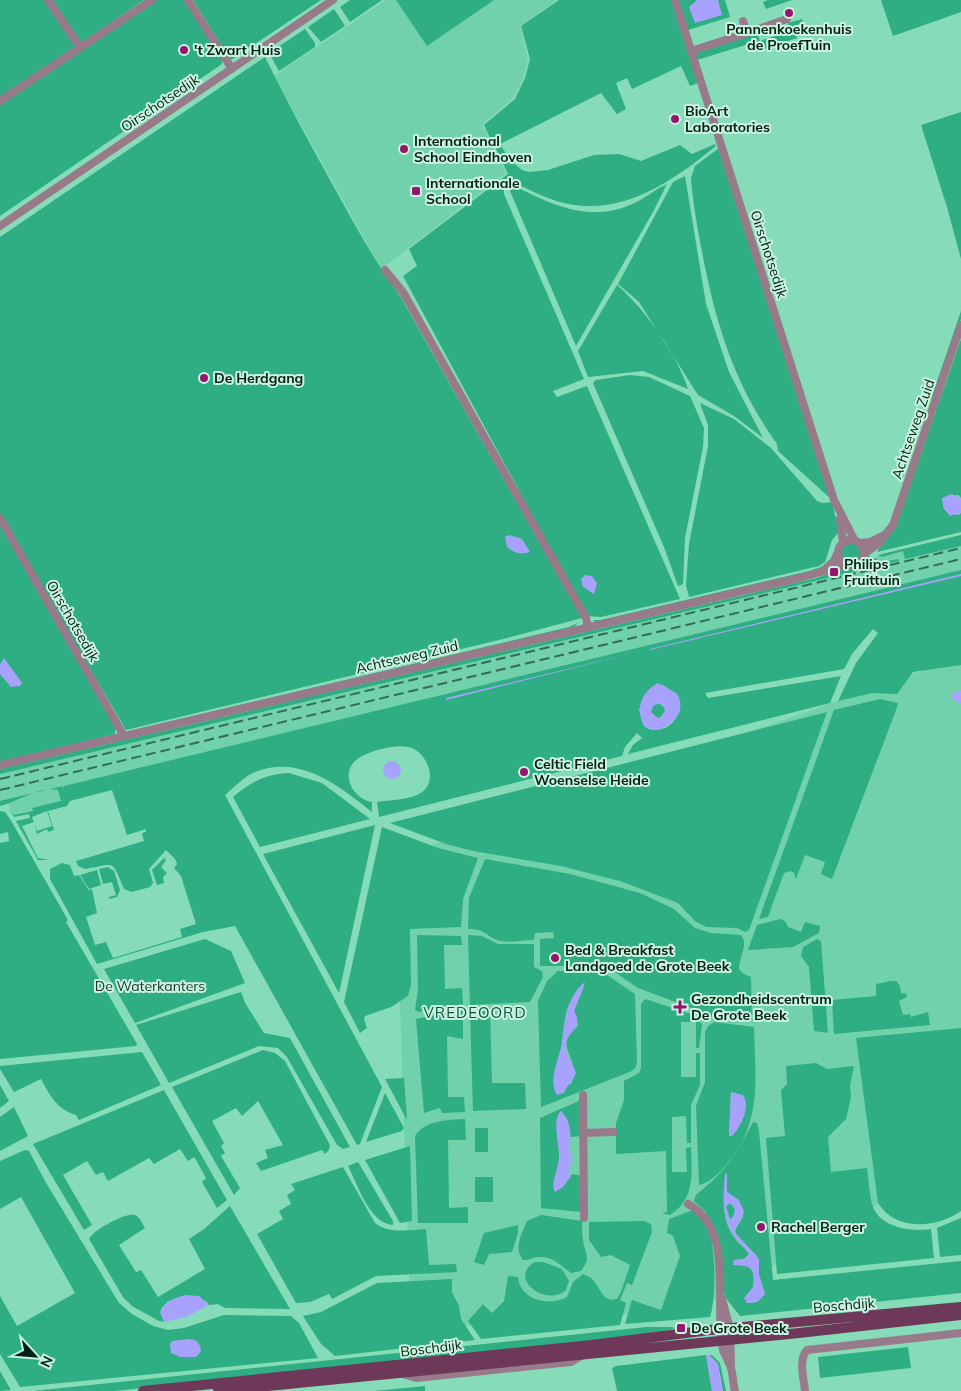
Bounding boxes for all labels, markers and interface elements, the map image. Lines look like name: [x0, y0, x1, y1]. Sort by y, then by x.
marker: Pannenkoekenhuis de ProefTuin: [783, 7, 795, 19]
place label: Pannenkoekenhuis de ProefTuin: [726, 20, 852, 54]
place label: 't Zwart Huis: [194, 41, 280, 59]
marker: 't Zwart Huis: [178, 44, 190, 56]
street label: Oirschotsedijk: [117, 70, 203, 136]
place label: BioArt Laboratories: [685, 102, 770, 136]
marker: BioArt Laboratories: [669, 113, 681, 125]
place label: International School Eindhoven: [414, 132, 532, 166]
marker: International School Eindhoven: [398, 143, 410, 155]
place label: Internationale School: [426, 174, 520, 208]
marker: Internationale School: [410, 185, 422, 197]
street label: Oirschotsedijk: [746, 208, 792, 301]
place label: De Herdgang: [214, 369, 303, 387]
marker: De Herdgang: [198, 372, 210, 384]
street label: Achtseweg Zuid: [887, 377, 939, 481]
place label: Philips Fruittuin: [844, 555, 900, 589]
marker: Philips Fruittuin: [828, 566, 840, 578]
street label: Oirschotsedijk: [42, 577, 104, 666]
street label: Achtseweg Zuid: [354, 636, 460, 678]
place label: Celtic Field Woenselse Heide: [534, 755, 649, 789]
marker: Celtic Field Woenselse Heide: [518, 766, 530, 778]
place label: Bed & Breakfast Landgoed de Grote Beek: [565, 941, 730, 975]
marker: Bed & Breakfast Landgoed de Grote Beek: [549, 952, 561, 964]
park label: De Waterkanters: [95, 977, 205, 995]
place label: Gezondheidscentrum De Grote Beek: [691, 990, 832, 1024]
marker: Gezondheidscentrum De Grote Beek: [673, 1000, 687, 1014]
district label: VREDEOORD: [423, 1003, 527, 1022]
place label: Rachel Berger: [771, 1218, 865, 1236]
marker: Rachel Berger: [755, 1221, 767, 1233]
street label: Boschdijk: [812, 1293, 876, 1317]
place label: De Grote Beek: [691, 1319, 787, 1337]
marker: De Grote Beek: [675, 1322, 687, 1334]
north arrow: [10, 1331, 60, 1381]
street label: Boschdijk: [399, 1335, 464, 1361]
text: N: [36, 1353, 57, 1370]

